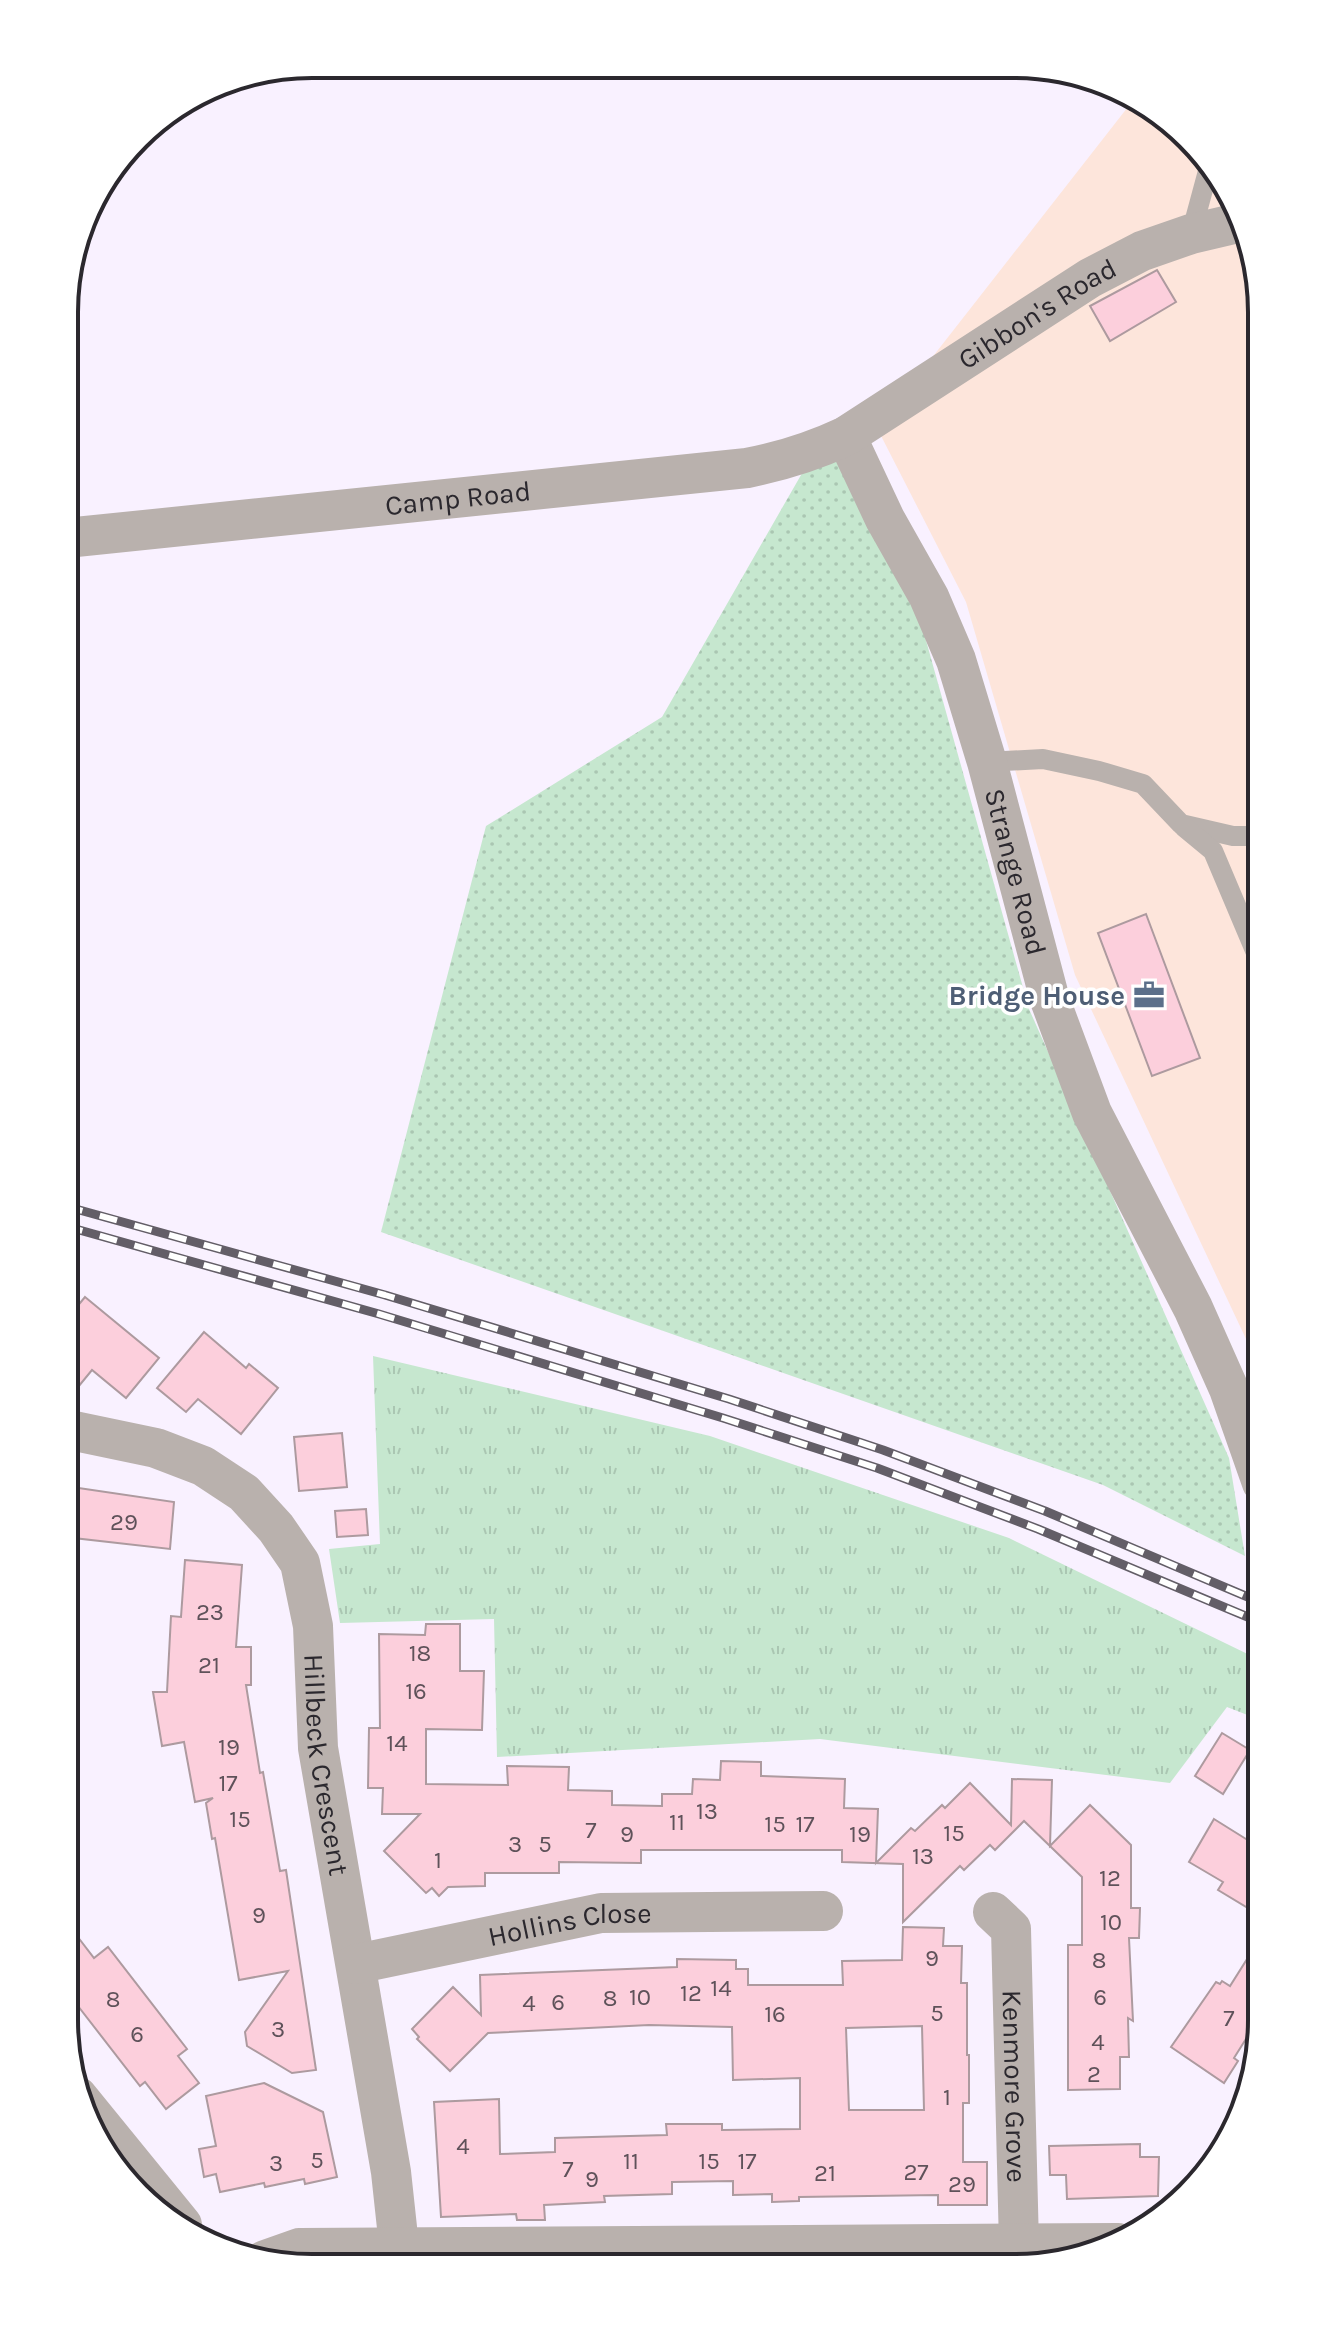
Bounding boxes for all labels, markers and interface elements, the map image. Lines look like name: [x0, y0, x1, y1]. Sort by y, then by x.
street label: Gibbon's Road: [952, 251, 1122, 376]
street label: Camp Road: [383, 474, 532, 522]
street label: Strange Road: [978, 785, 1054, 959]
office icon: Bridge House: [1132, 978, 1166, 1012]
place label: Bridge House: [949, 979, 1125, 1012]
house number: 29: [110, 1508, 138, 1536]
house number: 23: [196, 1598, 224, 1626]
house number: 18: [409, 1639, 431, 1667]
house number: 21: [198, 1651, 220, 1679]
street label: Hillbeck Crescent: [298, 1653, 356, 1878]
house number: 16: [405, 1677, 427, 1705]
house number: 14: [386, 1729, 408, 1757]
house number: 19: [218, 1733, 240, 1761]
house number: 17: [218, 1769, 238, 1797]
house number: 13: [696, 1797, 718, 1825]
house number: 15: [229, 1805, 251, 1833]
house number: 11: [669, 1808, 685, 1836]
house number: 15: [764, 1810, 786, 1838]
house number: 17: [795, 1810, 815, 1838]
house number: 7: [585, 1816, 597, 1844]
house number: 15: [943, 1819, 965, 1847]
house number: 9: [620, 1820, 634, 1848]
house number: 19: [849, 1820, 871, 1848]
house number: 3: [508, 1830, 522, 1858]
house number: 5: [538, 1830, 552, 1858]
house number: 13: [912, 1842, 934, 1870]
house number: 1: [434, 1846, 442, 1874]
house number: 12: [1099, 1864, 1121, 1892]
street label: Hollins Close: [485, 1896, 652, 1953]
house number: 9: [252, 1901, 266, 1929]
house number: 10: [1100, 1908, 1122, 1936]
house number: 9: [925, 1944, 939, 1972]
house number: 8: [1092, 1946, 1106, 1974]
house number: 14: [710, 1974, 732, 2002]
house number: 12: [680, 1979, 702, 2007]
house number: 10: [629, 1983, 651, 2011]
house number: 6: [1093, 1983, 1107, 2011]
house number: 8: [603, 1984, 617, 2012]
house number: 8: [106, 1985, 120, 2013]
house number: 6: [551, 1988, 565, 2016]
house number: 4: [522, 1989, 536, 2017]
street label: Kenmore Grove: [996, 1989, 1034, 2183]
house number: 5: [930, 1999, 944, 2027]
house number: 16: [764, 2000, 786, 2028]
house number: 7: [1223, 2004, 1235, 2032]
house number: 3: [271, 2015, 285, 2043]
house number: 6: [130, 2020, 144, 2048]
house number: 4: [1091, 2028, 1105, 2056]
house number: 2: [1087, 2060, 1101, 2088]
house number: 1: [943, 2083, 951, 2111]
house number: 4: [456, 2132, 470, 2160]
house number: 5: [310, 2146, 324, 2174]
house number: 11: [623, 2147, 639, 2175]
house number: 15: [698, 2147, 720, 2175]
house number: 17: [737, 2147, 757, 2175]
house number: 3: [269, 2149, 283, 2177]
house number: 7: [562, 2155, 574, 2183]
house number: 27: [903, 2158, 929, 2186]
house number: 21: [814, 2159, 836, 2187]
house number: 9: [585, 2165, 599, 2193]
house number: 29: [948, 2170, 976, 2198]

